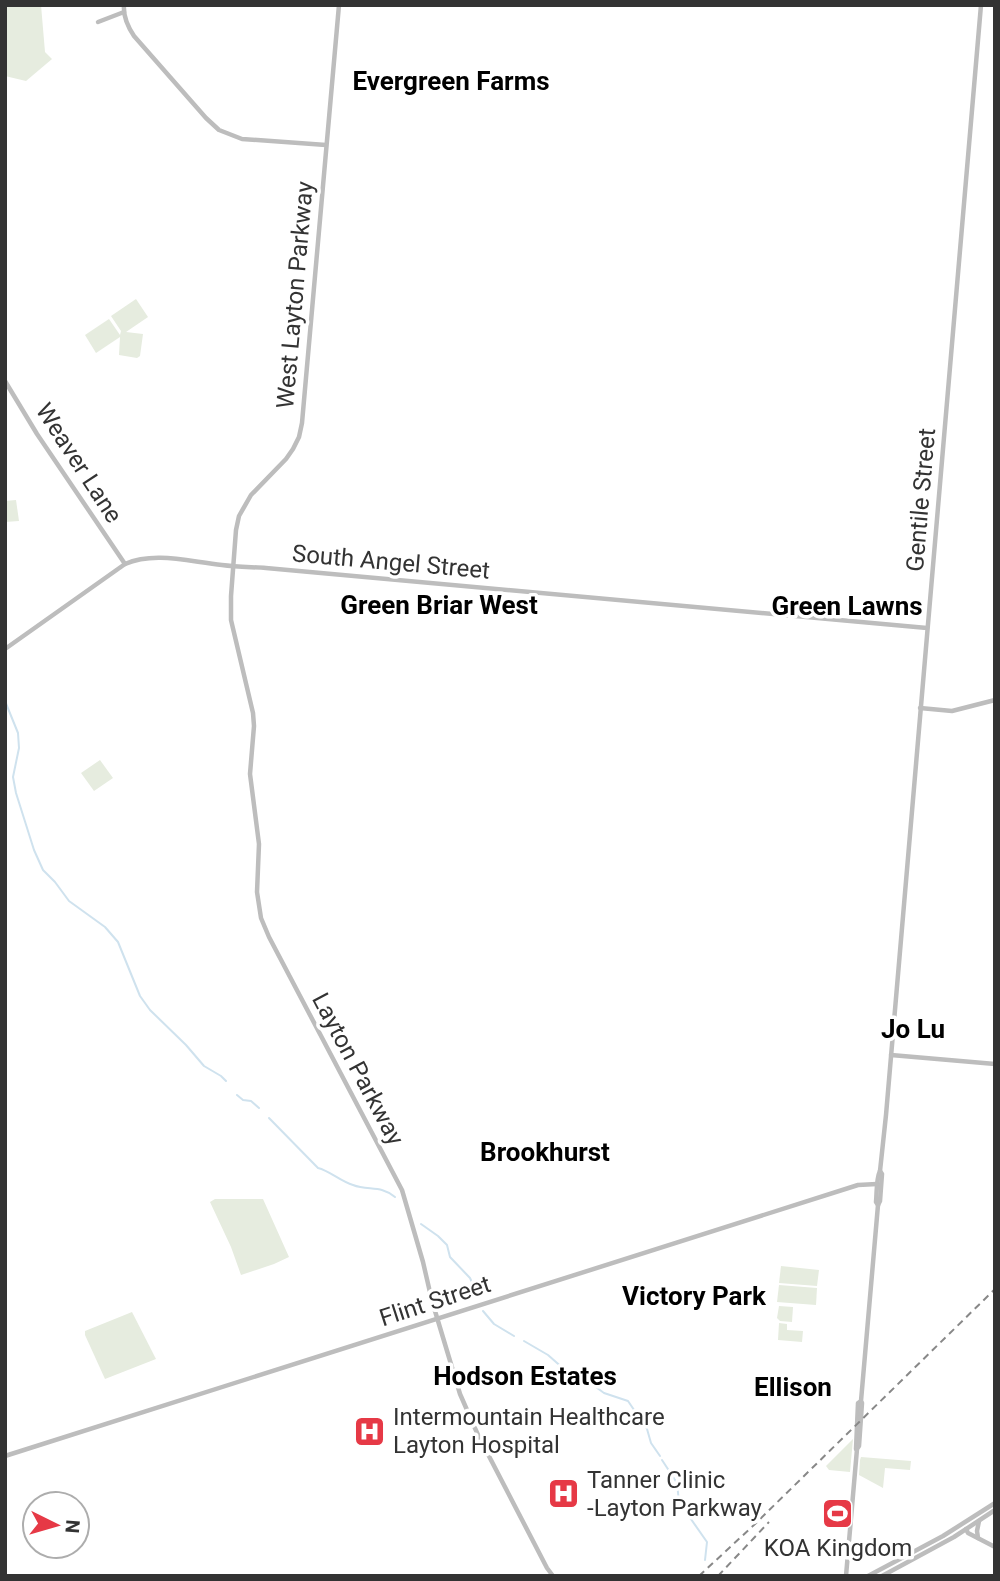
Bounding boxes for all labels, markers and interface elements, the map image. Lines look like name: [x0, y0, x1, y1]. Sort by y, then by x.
district label: Evergreen Farms: [352, 66, 550, 96]
street label: West Layton Parkway: [271, 179, 319, 410]
street label: Weaver Lane: [30, 398, 128, 528]
street label: Gentile Street: [901, 427, 941, 573]
street label: South Angel Street: [291, 539, 491, 585]
district label: Green Briar West: [340, 590, 538, 620]
district label: Green Lawns: [771, 591, 923, 621]
street label: Layton Parkway: [306, 988, 410, 1150]
district label: Jo Lu: [881, 1014, 945, 1044]
district label: Brookhurst: [480, 1137, 610, 1167]
street label: Flint Street: [376, 1270, 494, 1332]
district label: Victory Park: [622, 1281, 767, 1311]
district label: Hodson Estates: [433, 1361, 617, 1391]
district label: Ellison: [754, 1372, 832, 1402]
place label: Intermountain Healthcare Layton Hospital: [393, 1403, 665, 1459]
hospital icon: Intermountain Healthcare Layton Hospital: [353, 1414, 387, 1448]
place label: Tanner Clinic -Layton Parkway: [587, 1466, 763, 1522]
hospital icon: Tanner Clinic -Layton Parkway: [547, 1477, 581, 1511]
north arrow: [21, 1490, 91, 1560]
sports icon: KOA Kingdom: [821, 1497, 855, 1531]
text: N: [60, 1519, 84, 1534]
place label: KOA Kingdom: [764, 1534, 912, 1562]

